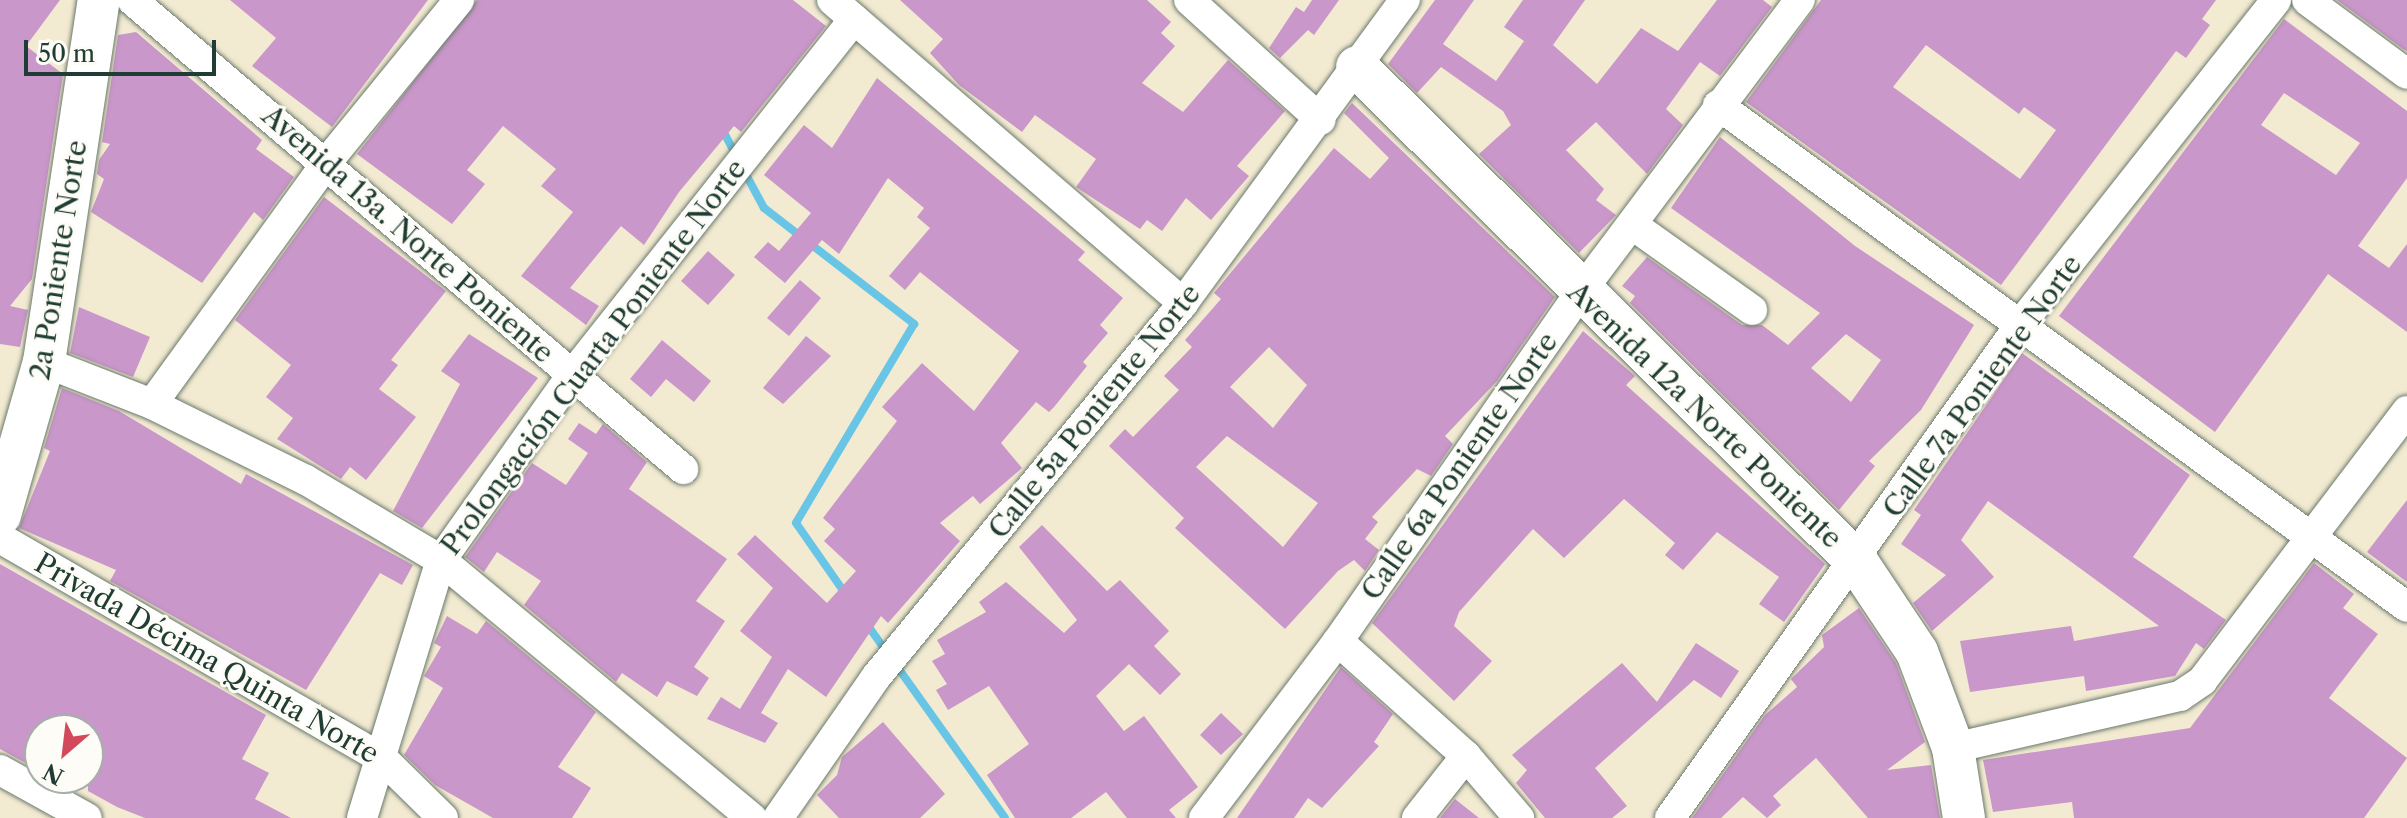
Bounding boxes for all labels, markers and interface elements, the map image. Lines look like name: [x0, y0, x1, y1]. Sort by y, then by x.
scale bar: [28, 24, 220, 74]
text: 50 m: [38, 39, 95, 68]
street label: Avenida 13a. Norte Poniente: [255, 98, 561, 370]
street label: 2a Poniente Norte: [22, 138, 94, 382]
street label: Prolongación Cuarta Poniente Norte: [433, 153, 753, 561]
street label: Calle 7a Poniente Norte: [1875, 248, 2089, 524]
street label: Avenida 12a Norte Poniente: [1561, 275, 1849, 555]
street label: Calle 5a Poniente Norte: [981, 277, 1207, 545]
street label: Calle 6a Poniente Norte: [1354, 326, 1564, 606]
street label: Privada Décima Quinta Norte: [29, 545, 385, 771]
north arrow: [24, 714, 104, 794]
text: N: [39, 757, 68, 790]

